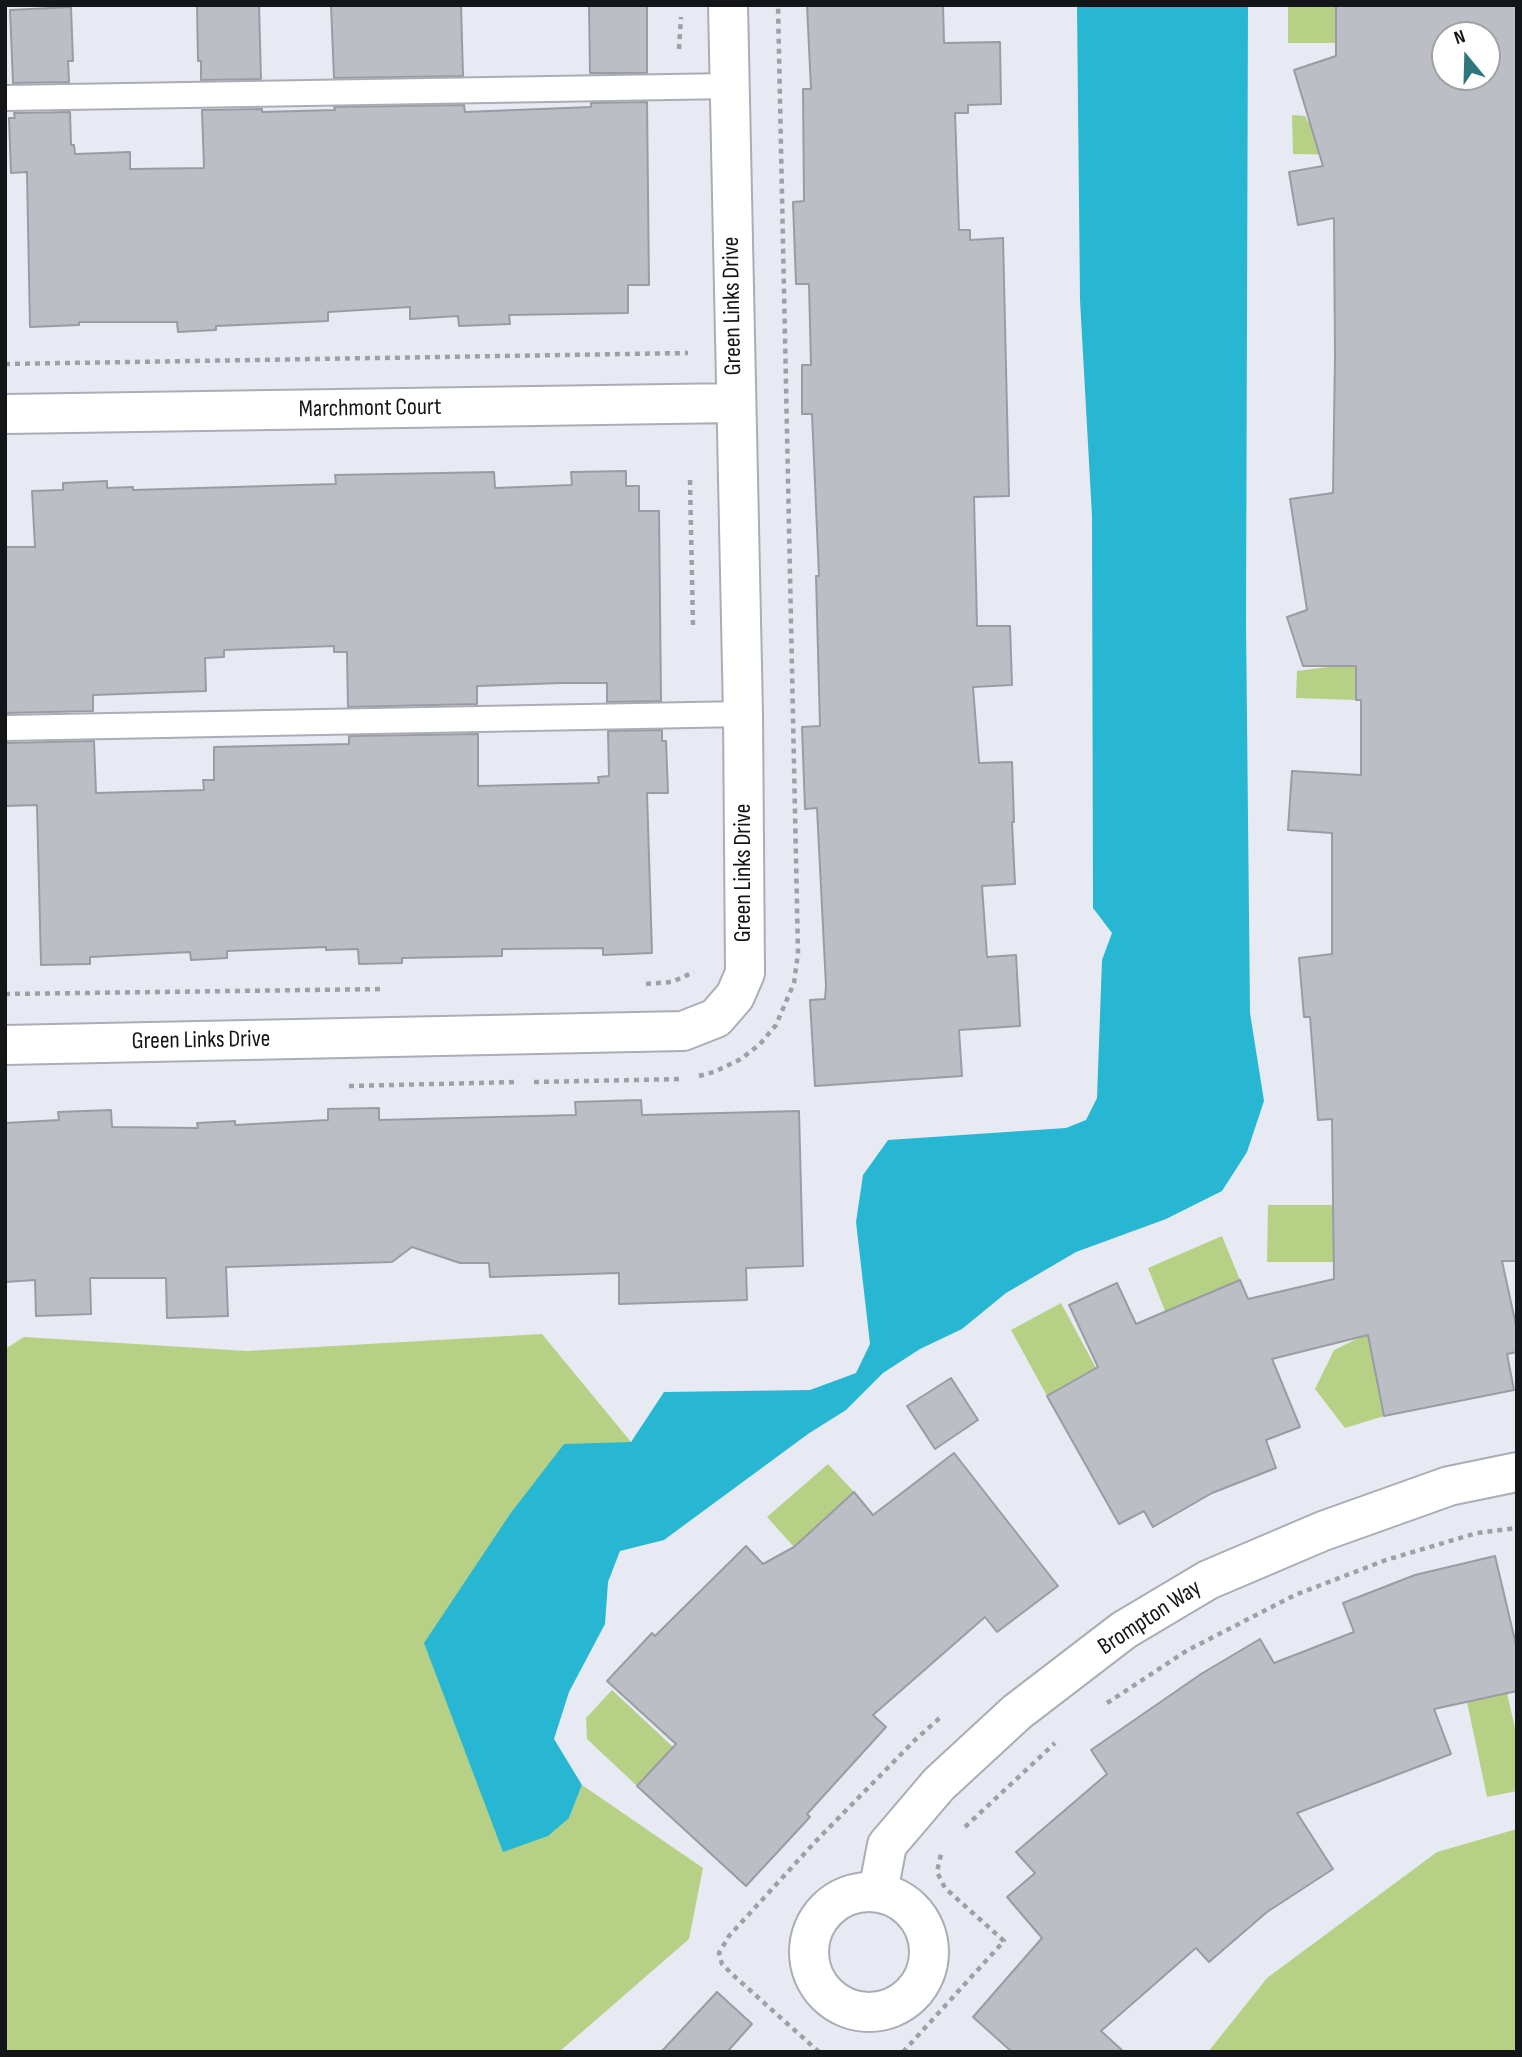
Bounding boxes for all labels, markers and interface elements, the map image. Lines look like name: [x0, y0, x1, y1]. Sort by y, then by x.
north arrow: [1431, 21, 1501, 91]
text: N: [1451, 25, 1468, 50]
street label: Green Links Drive: [717, 236, 749, 376]
street label: Marchmont Court: [298, 393, 442, 425]
street label: Green Links Drive: [730, 804, 758, 942]
street label: Green Links Drive: [131, 1025, 271, 1057]
street label: Brompton Way: [1093, 1574, 1207, 1662]

